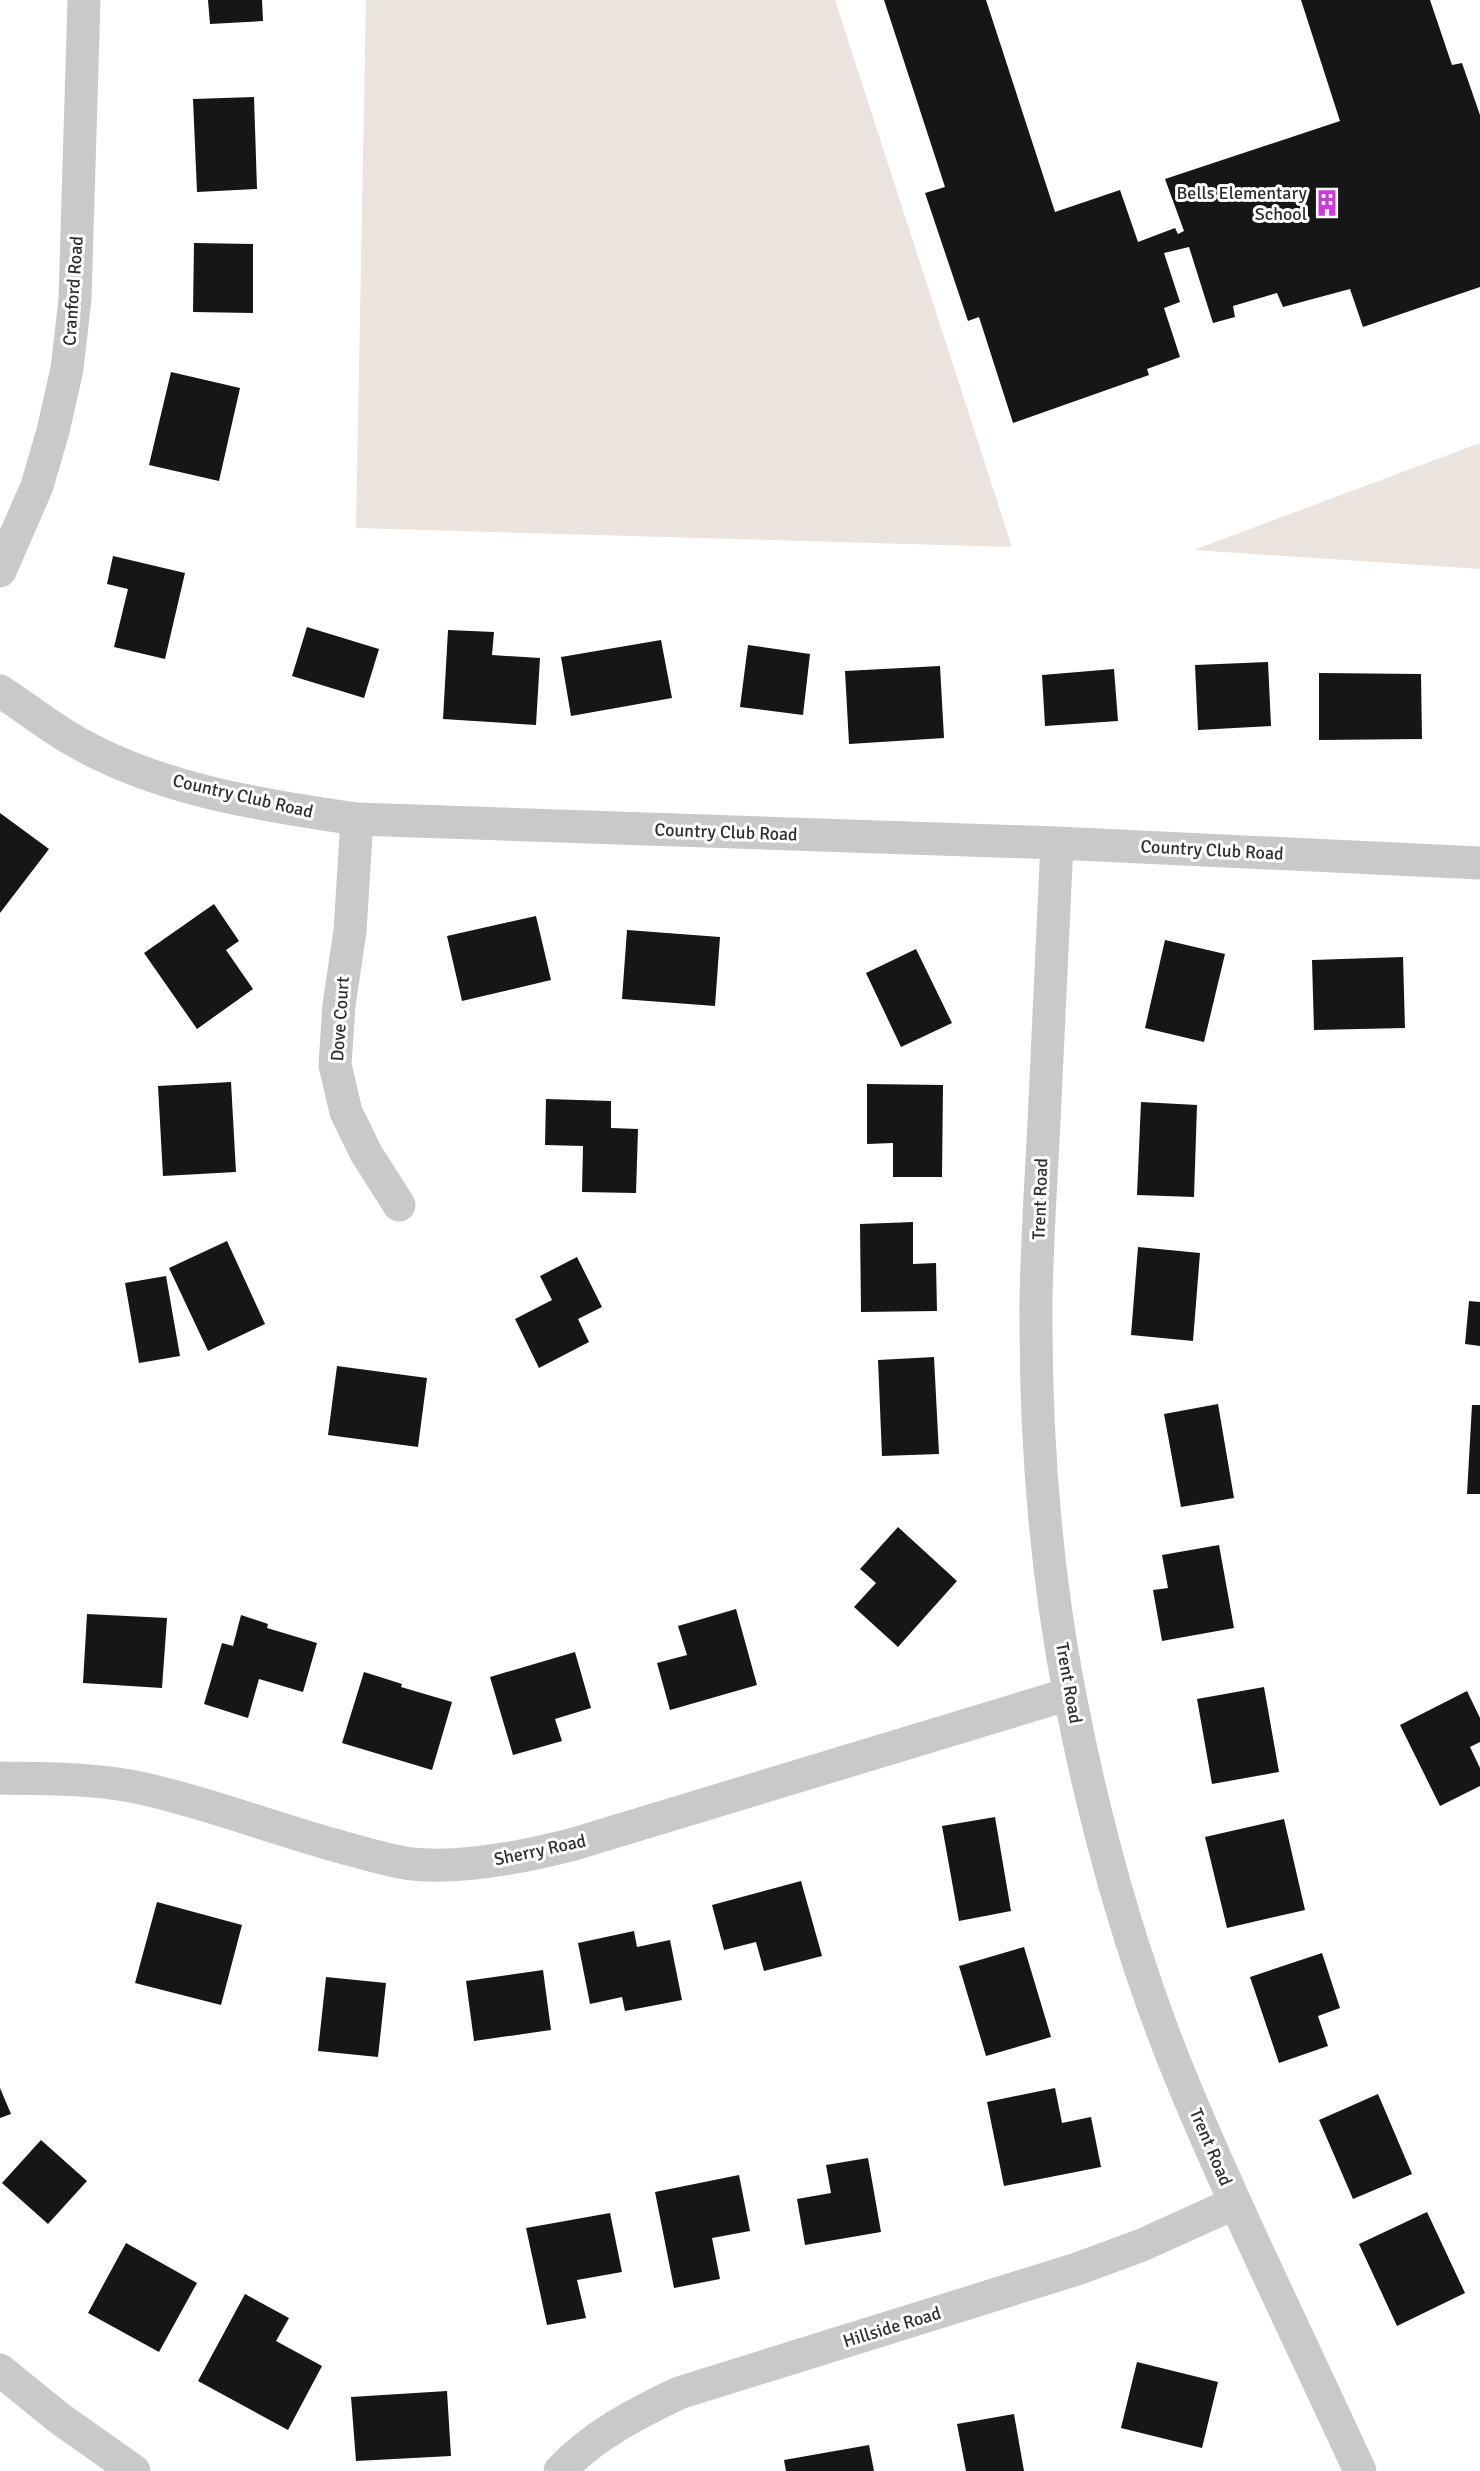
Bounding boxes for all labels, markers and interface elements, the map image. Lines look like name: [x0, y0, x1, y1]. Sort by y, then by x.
place label: Bells Elementary School: [1176, 182, 1308, 225]
building icon: Bells Elementary School: [1312, 188, 1342, 218]
street label: Cranford Road: [58, 235, 88, 347]
street label: Country Club Road: [171, 769, 315, 823]
street label: Country Club Road: [654, 819, 798, 845]
street label: Country Club Road: [1140, 835, 1284, 865]
street label: Dove Court: [326, 976, 354, 1062]
street label: Trent Road: [1028, 1158, 1052, 1240]
street label: Trent Road: [1051, 1641, 1087, 1725]
street label: Sherry Road: [492, 1830, 588, 1870]
street label: Trent Road: [1185, 2105, 1237, 2189]
street label: Hillside Road: [840, 2302, 944, 2352]

